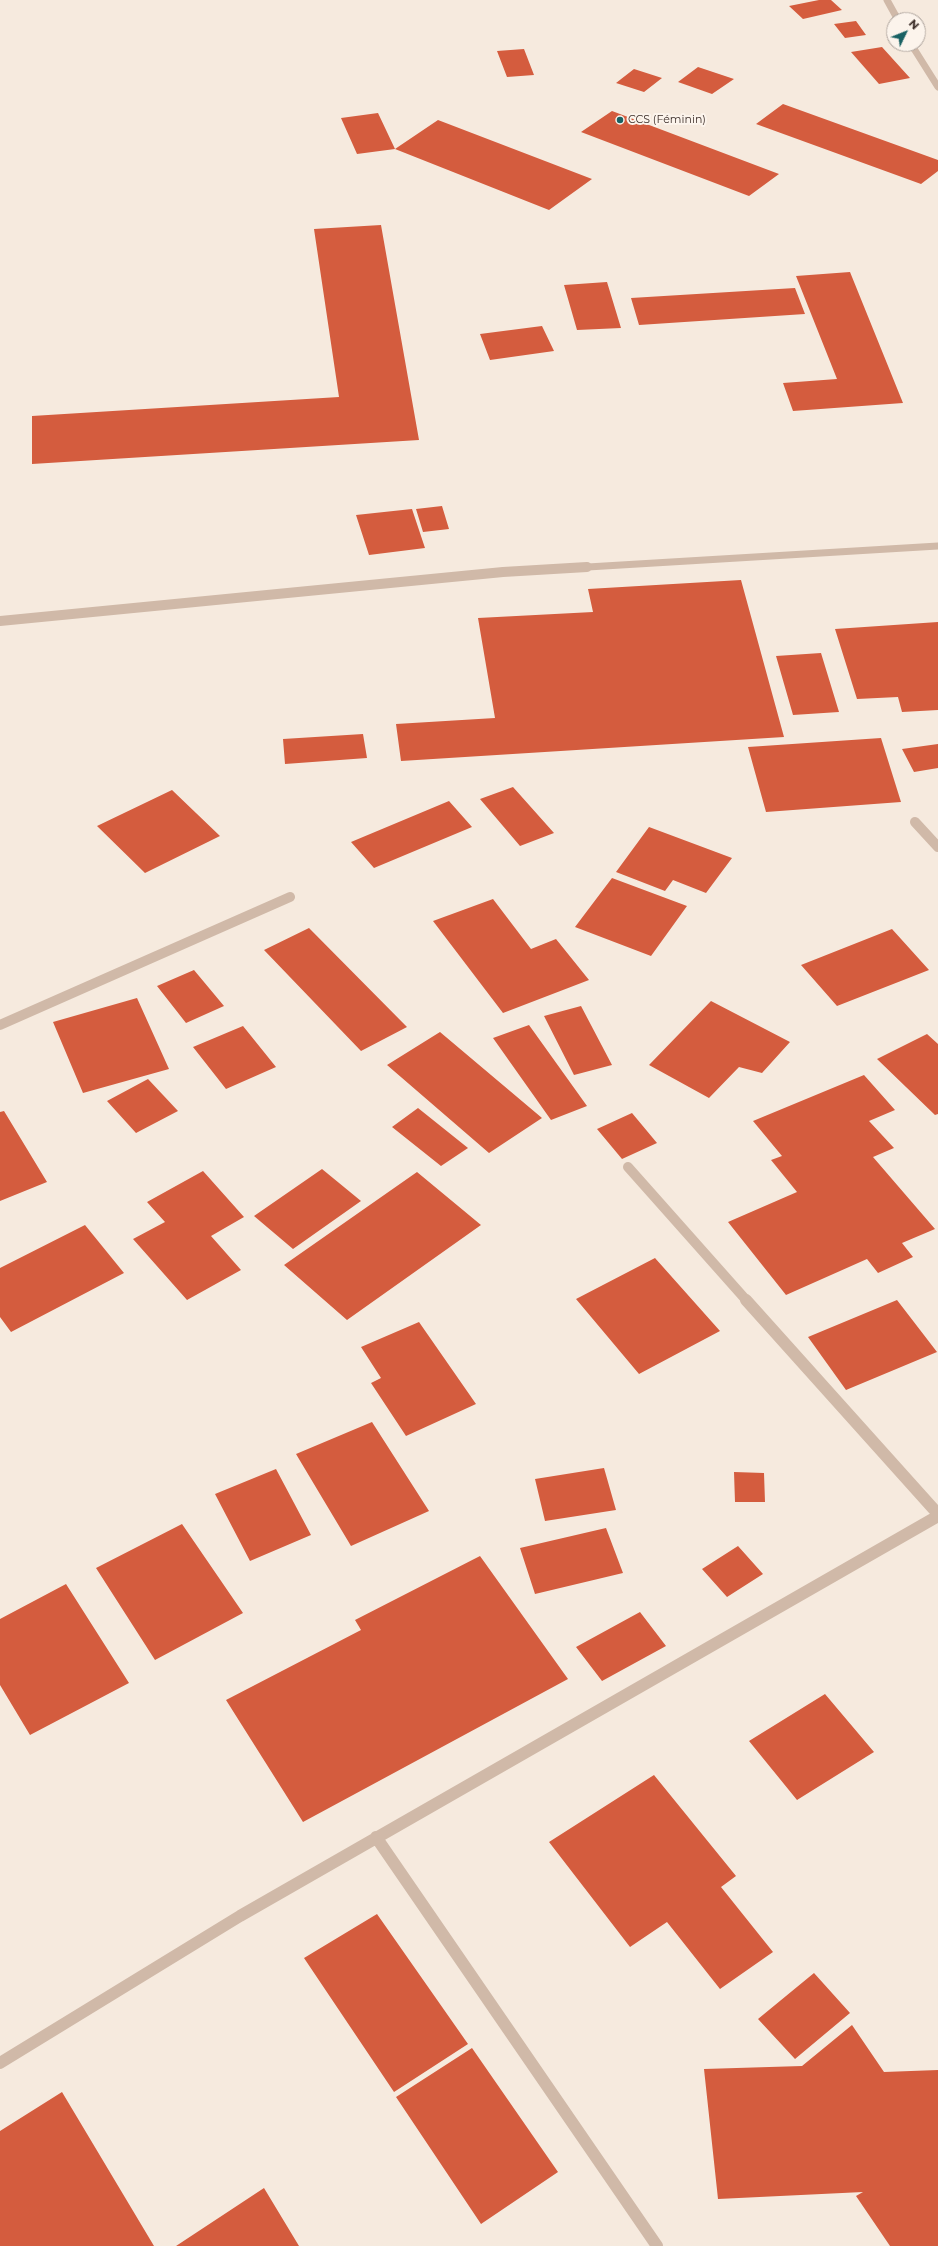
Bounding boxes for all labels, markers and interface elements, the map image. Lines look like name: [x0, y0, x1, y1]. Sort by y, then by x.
north arrow: [886, 12, 926, 52]
text: N: [906, 16, 922, 33]
place label: CCS (Féminin): [628, 113, 706, 127]
marker: CCS (Féminin): [615, 115, 625, 125]

